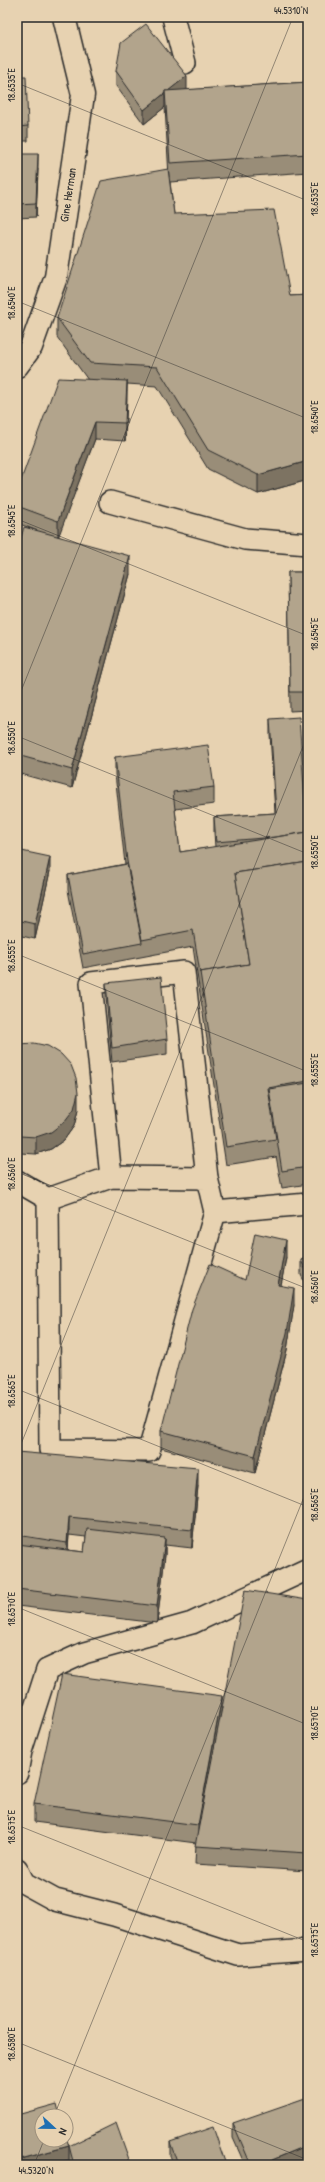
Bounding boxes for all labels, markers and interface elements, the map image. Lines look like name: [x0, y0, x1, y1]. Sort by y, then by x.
text: 44.5310°N: [274, 4, 308, 17]
text: 18.6535°E: [5, 68, 18, 102]
street label: Gine Herman: [55, 166, 80, 223]
text: 18.6535°E: [308, 182, 321, 216]
text: 18.6540°E: [5, 286, 18, 320]
text: 18.6540°E: [308, 400, 321, 434]
text: 18.6545°E: [5, 504, 18, 538]
text: 18.6545°E: [308, 617, 321, 651]
text: 18.6550°E: [5, 721, 18, 755]
text: 18.6550°E: [308, 835, 321, 869]
text: 18.6555°E: [5, 939, 18, 973]
text: 18.6555°E: [308, 1053, 321, 1087]
text: 18.6560°E: [5, 1157, 18, 1191]
text: 18.6560°E: [308, 1270, 321, 1304]
text: 18.6565°E: [5, 1374, 18, 1408]
text: 18.6565°E: [308, 1488, 321, 1522]
text: 18.6570°E: [5, 1591, 18, 1626]
text: 18.6570°E: [308, 1705, 321, 1740]
text: 18.6575°E: [5, 1809, 18, 1844]
text: 18.6575°E: [308, 1922, 321, 1957]
text: 18.6580°E: [5, 2026, 18, 2061]
north arrow: [34, 2108, 74, 2148]
text: N: [56, 2126, 71, 2137]
text: 44.5320°N: [18, 2164, 54, 2177]

